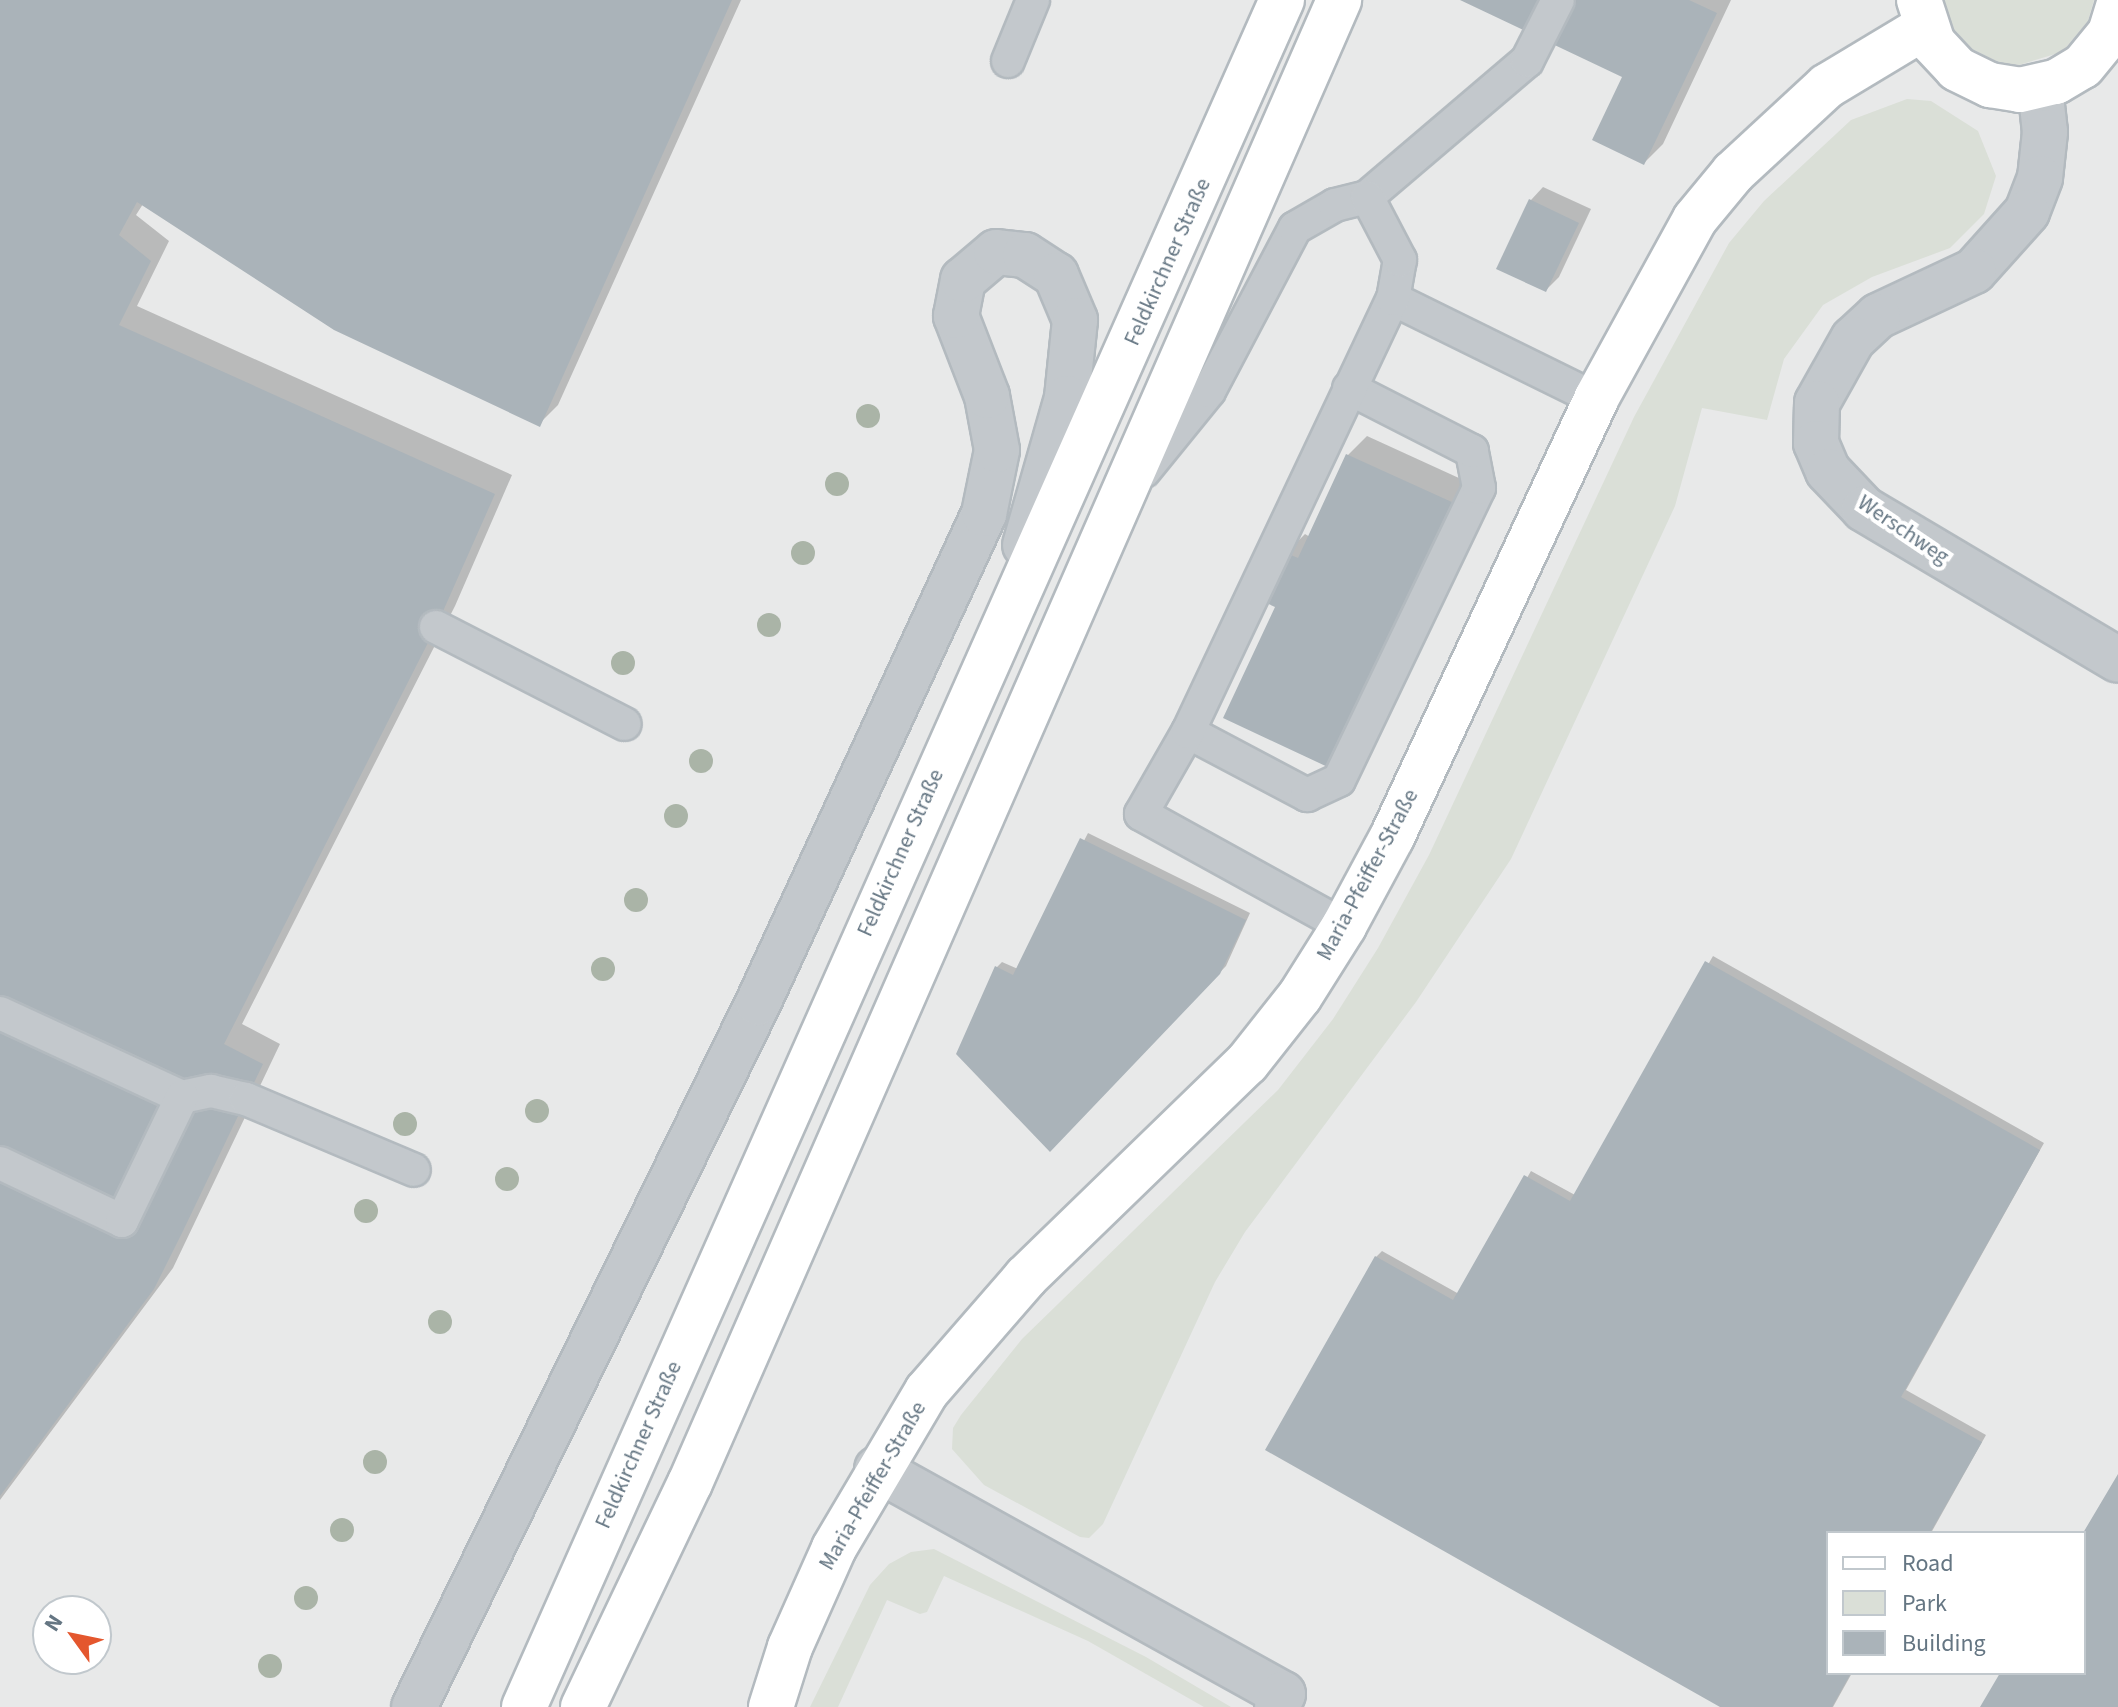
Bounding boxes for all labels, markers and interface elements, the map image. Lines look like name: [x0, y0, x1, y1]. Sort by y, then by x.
street label: Feldkirchner Straße: [1119, 174, 1217, 350]
street label: Werschweg: [1852, 490, 1954, 570]
street label: Feldkirchner Straße: [852, 765, 950, 941]
street label: Maria-Pfeiffer-Straße: [1312, 785, 1424, 965]
street label: Feldkirchner Straße: [590, 1357, 688, 1533]
street label: Maria-Pfeiffer-Straße: [814, 1397, 932, 1575]
legend: [1826, 1531, 2086, 1675]
text: Road: [1902, 1546, 1954, 1581]
text: Park: [1902, 1586, 1947, 1621]
north arrow: [32, 1595, 112, 1675]
text: N: [36, 1608, 71, 1638]
text: Building: [1902, 1626, 1986, 1661]

